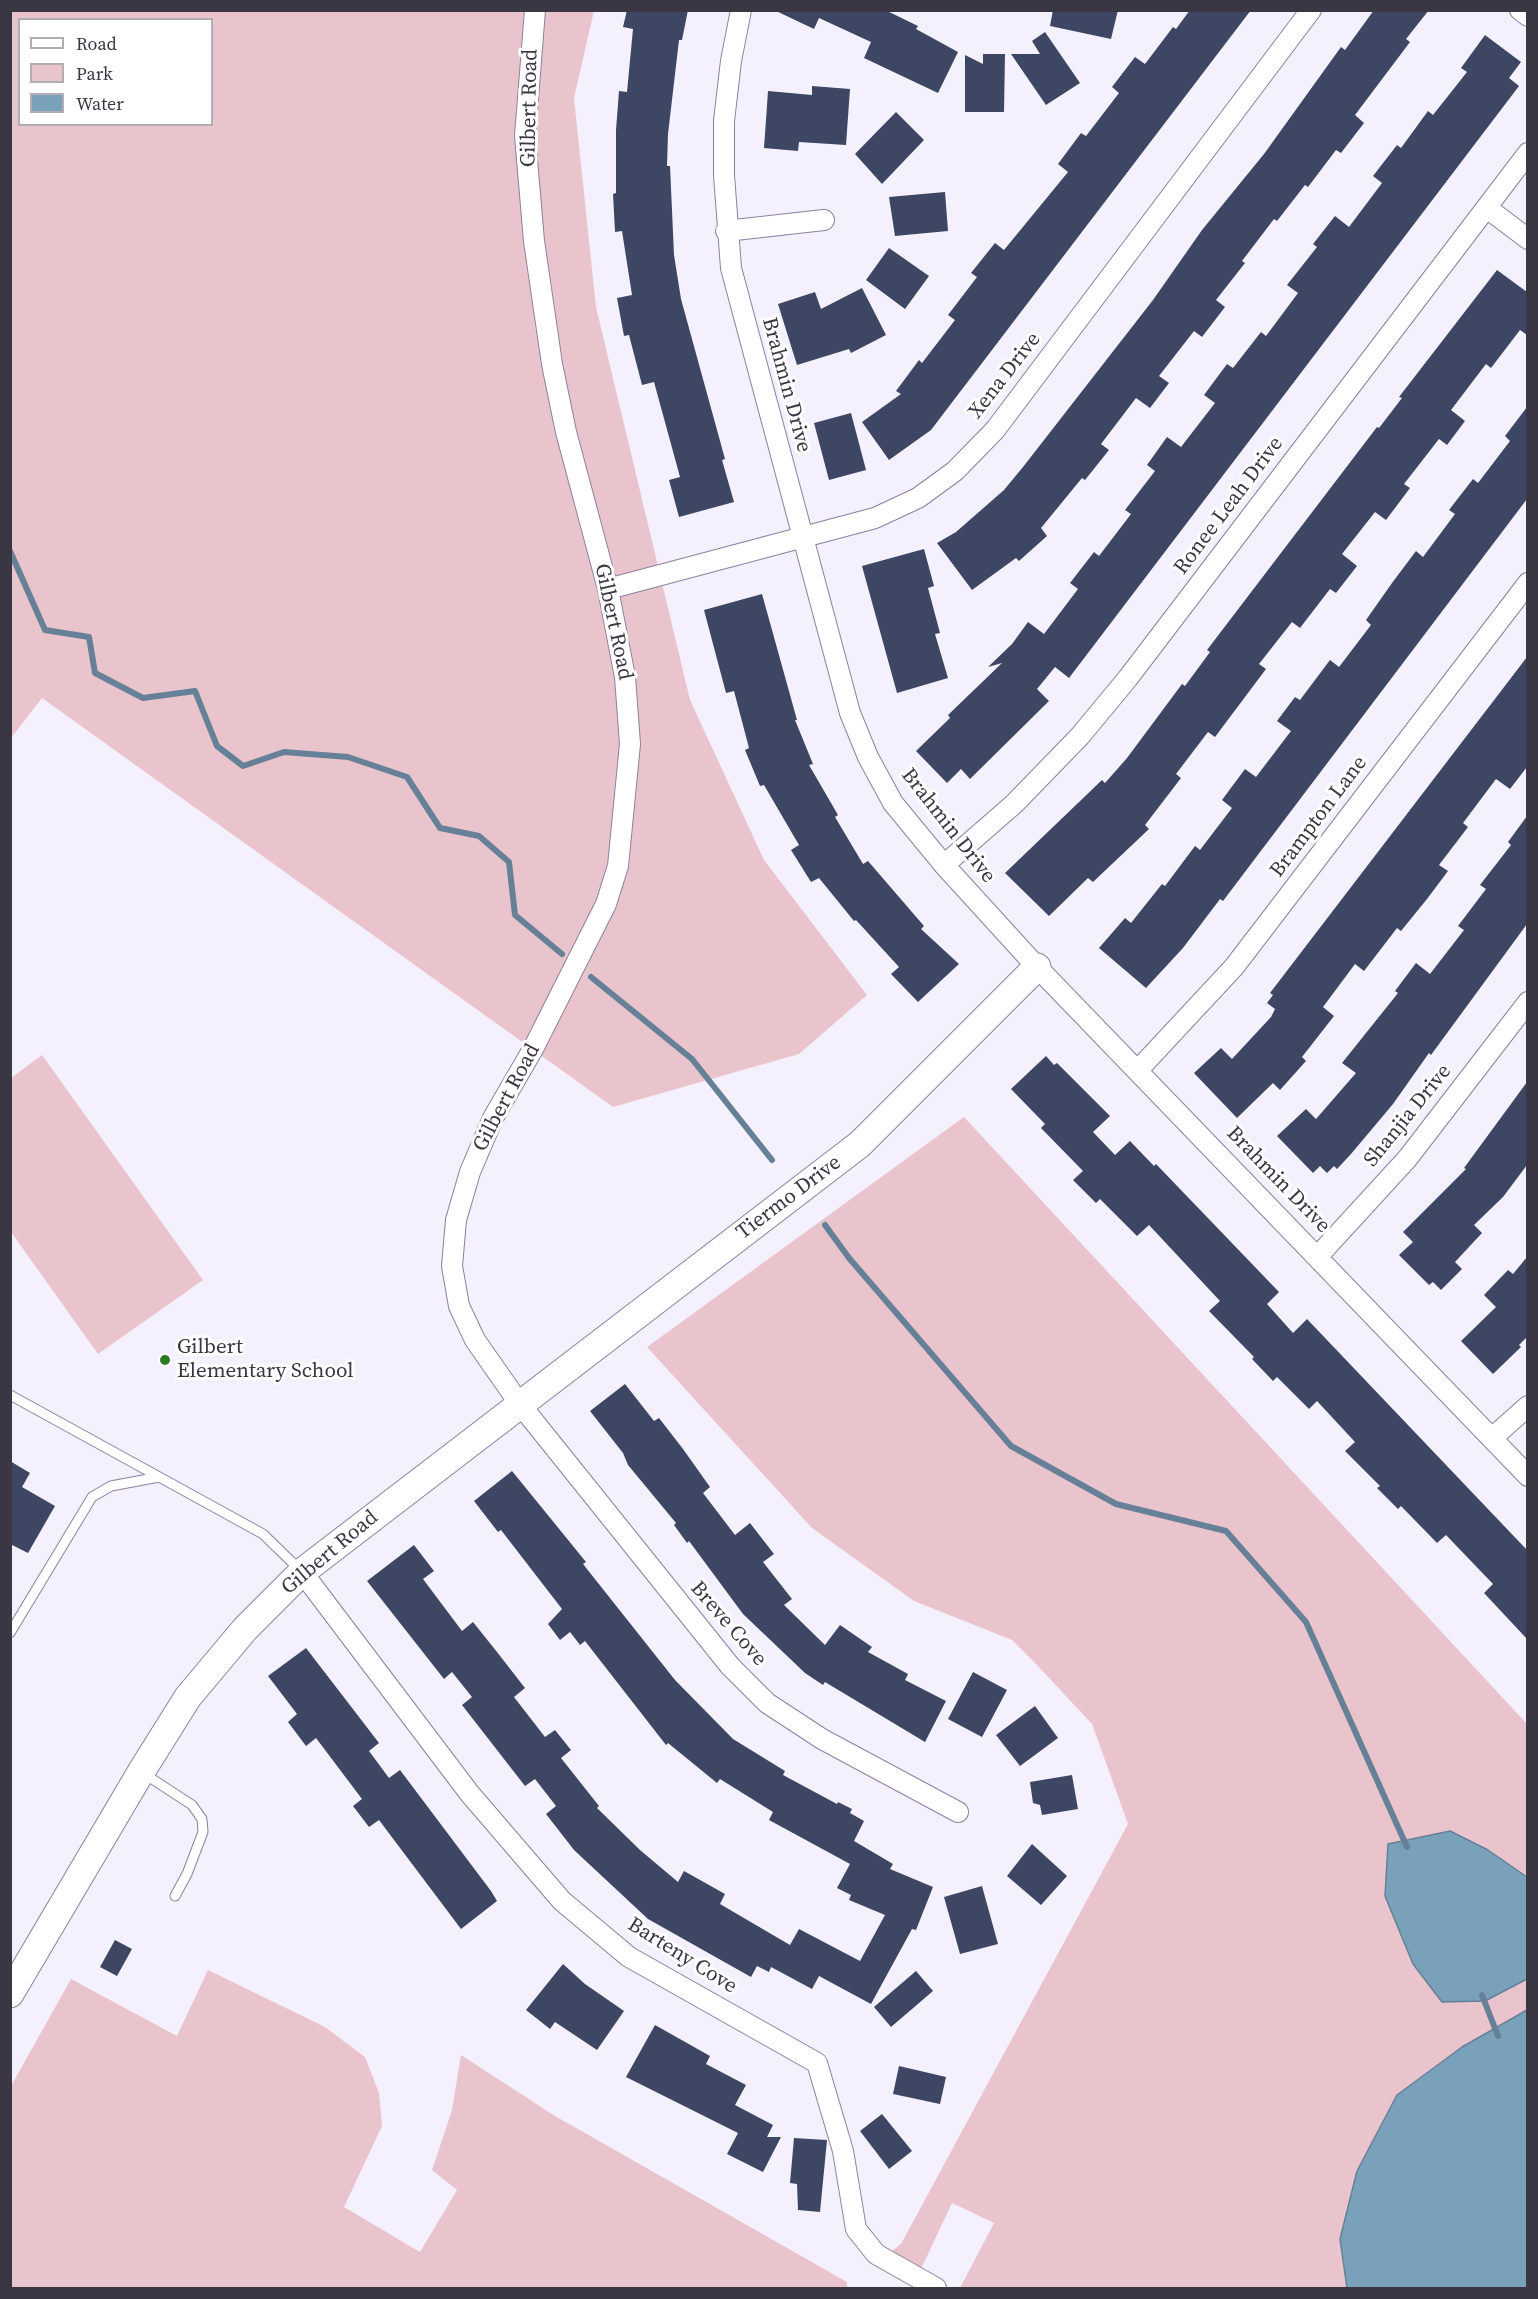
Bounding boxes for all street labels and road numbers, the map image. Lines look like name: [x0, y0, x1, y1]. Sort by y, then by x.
street label: Gilbert Road: [516, 49, 544, 167]
street label: Brahmin Drive: [756, 315, 816, 455]
street label: Xena Drive: [963, 328, 1047, 424]
street label: Ronee Leah Drive: [1169, 432, 1289, 580]
street label: Gilbert Road: [588, 562, 638, 682]
street label: Brampton Lane: [1265, 751, 1373, 883]
street label: Brahmin Drive: [895, 764, 1001, 888]
street label: Gilbert Road: [468, 1040, 546, 1156]
street label: Shanjia Drive: [1359, 1060, 1457, 1172]
street label: Brahmin Drive: [1221, 1121, 1335, 1239]
street label: Tiermo Drive: [732, 1150, 846, 1246]
street label: Gilbert Road: [277, 1505, 383, 1601]
street label: Breve Cove: [684, 1577, 772, 1671]
street label: Barteny Cove: [623, 1912, 741, 2000]

